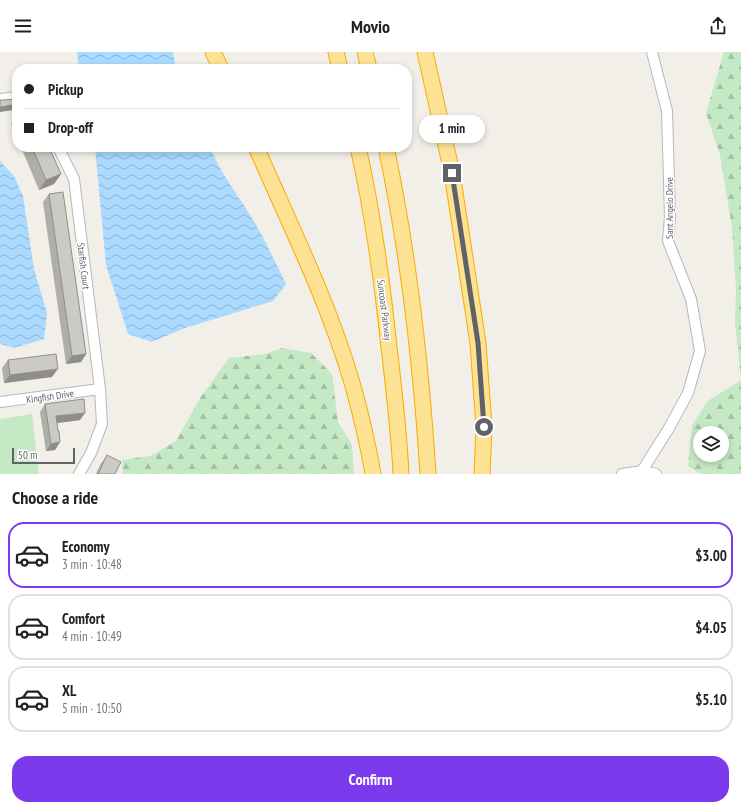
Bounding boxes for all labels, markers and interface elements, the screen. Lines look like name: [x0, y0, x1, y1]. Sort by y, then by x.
icon: menu: [12, 15, 34, 37]
text: Movio: [351, 15, 390, 38]
icon: share: [707, 15, 729, 37]
text: Pickup: [48, 80, 83, 99]
callout: 1 min: [419, 115, 485, 143]
text: Drop-off: [48, 118, 93, 137]
text: 1 min: [439, 120, 465, 137]
route end: [443, 164, 461, 182]
street label: Sant Angelo Drive: [663, 177, 676, 239]
street label: Starfish Court: [74, 242, 93, 290]
street label: Suncoast Parkway: [374, 279, 395, 342]
street label: Kingfish Drive: [25, 387, 75, 406]
route start: [475, 418, 493, 436]
map controls: [693, 426, 729, 462]
button: layers: [693, 426, 729, 462]
scale bar: [12, 446, 75, 465]
text: 50 m: [18, 448, 37, 462]
text: Choose a ride: [12, 486, 98, 509]
icon: car: [14, 537, 50, 573]
text: Economy: [62, 537, 110, 556]
text: $3.00: [695, 546, 727, 565]
text: 3 min · 10:48: [62, 556, 122, 573]
icon: car: [14, 609, 50, 645]
text: Comfort: [62, 609, 105, 628]
text: $4.05: [695, 618, 727, 637]
text: 4 min · 10:49: [62, 628, 122, 645]
icon: car: [14, 681, 50, 717]
text: XL: [62, 681, 76, 700]
text: $5.10: [695, 690, 727, 709]
text: 5 min · 10:50: [62, 700, 122, 717]
button: Confirm: [12, 756, 729, 802]

